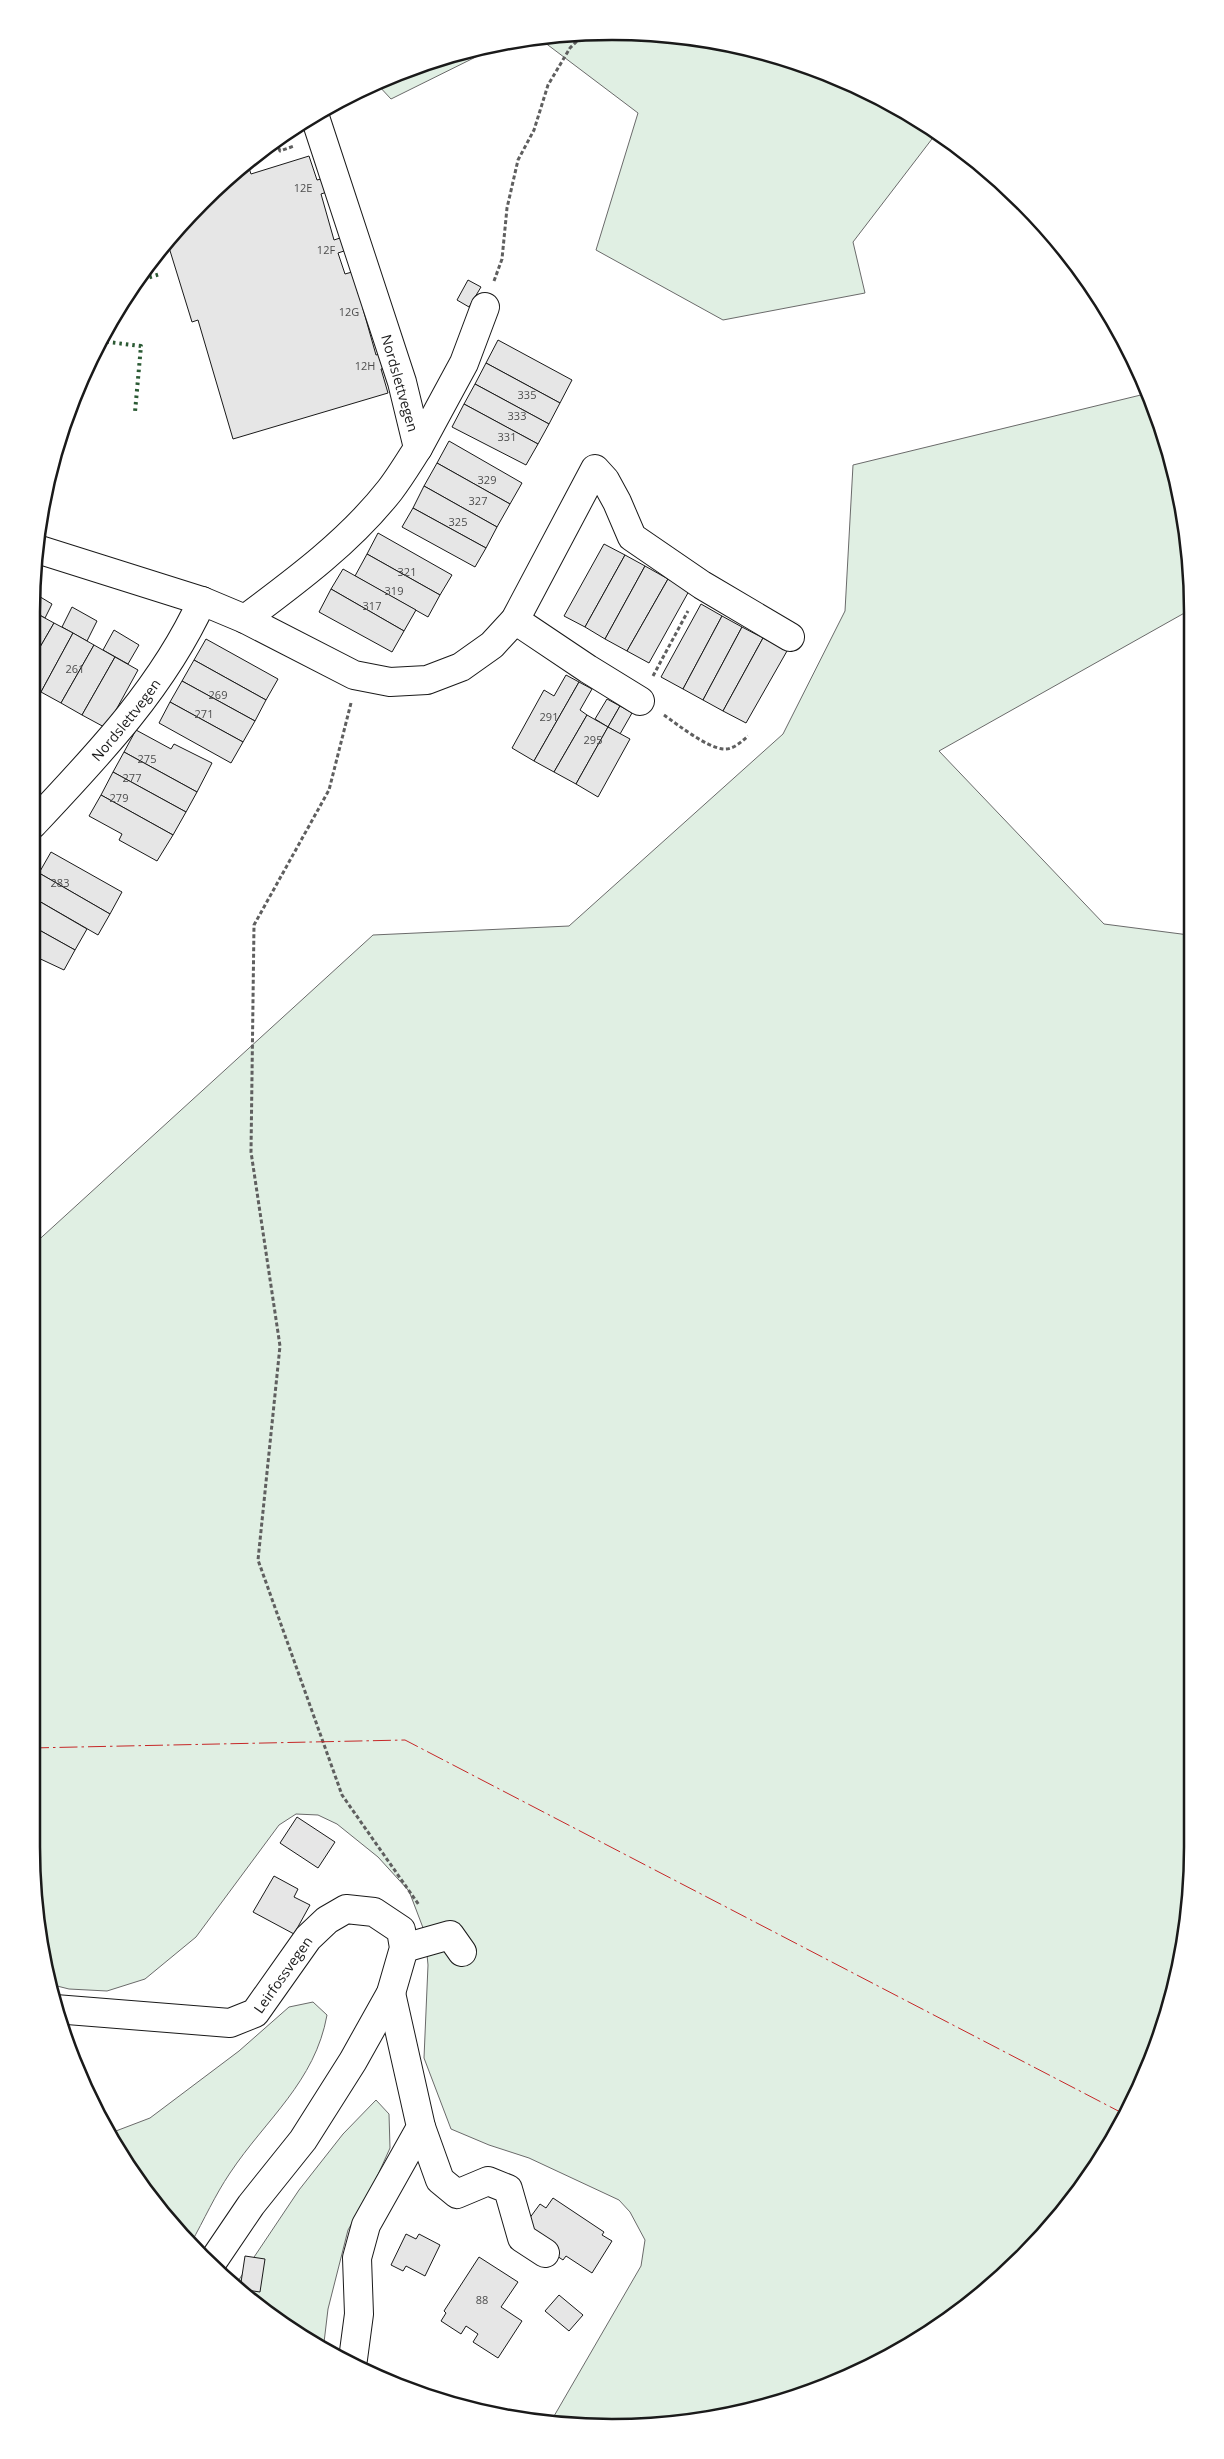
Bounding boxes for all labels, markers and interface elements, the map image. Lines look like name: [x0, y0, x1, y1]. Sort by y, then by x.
house number: 12E: [294, 180, 312, 195]
house number: 12F: [317, 242, 335, 257]
house number: 12G: [339, 304, 359, 319]
street label: Nordslettvegen: [377, 332, 423, 434]
house number: 12H: [355, 358, 375, 373]
house number: 335: [518, 387, 536, 402]
house number: 333: [508, 408, 526, 423]
house number: 331: [498, 429, 516, 444]
house number: 329: [478, 472, 496, 487]
house number: 327: [469, 493, 487, 508]
house number: 325: [449, 514, 467, 529]
house number: 321: [398, 564, 416, 579]
house number: 319: [385, 583, 403, 598]
house number: 317: [363, 598, 381, 613]
house number: 261: [66, 661, 84, 676]
street label: Nordslettvegen: [87, 675, 164, 765]
house number: 269: [209, 687, 227, 702]
house number: 271: [195, 706, 213, 721]
house number: 291: [540, 709, 558, 724]
house number: 295: [584, 732, 602, 747]
house number: 275: [138, 751, 156, 766]
house number: 277: [123, 770, 141, 785]
house number: 279: [110, 790, 128, 805]
house number: 283: [51, 875, 69, 890]
street label: Leirfossvegen: [249, 1932, 316, 2016]
house number: 88: [476, 2292, 488, 2307]

